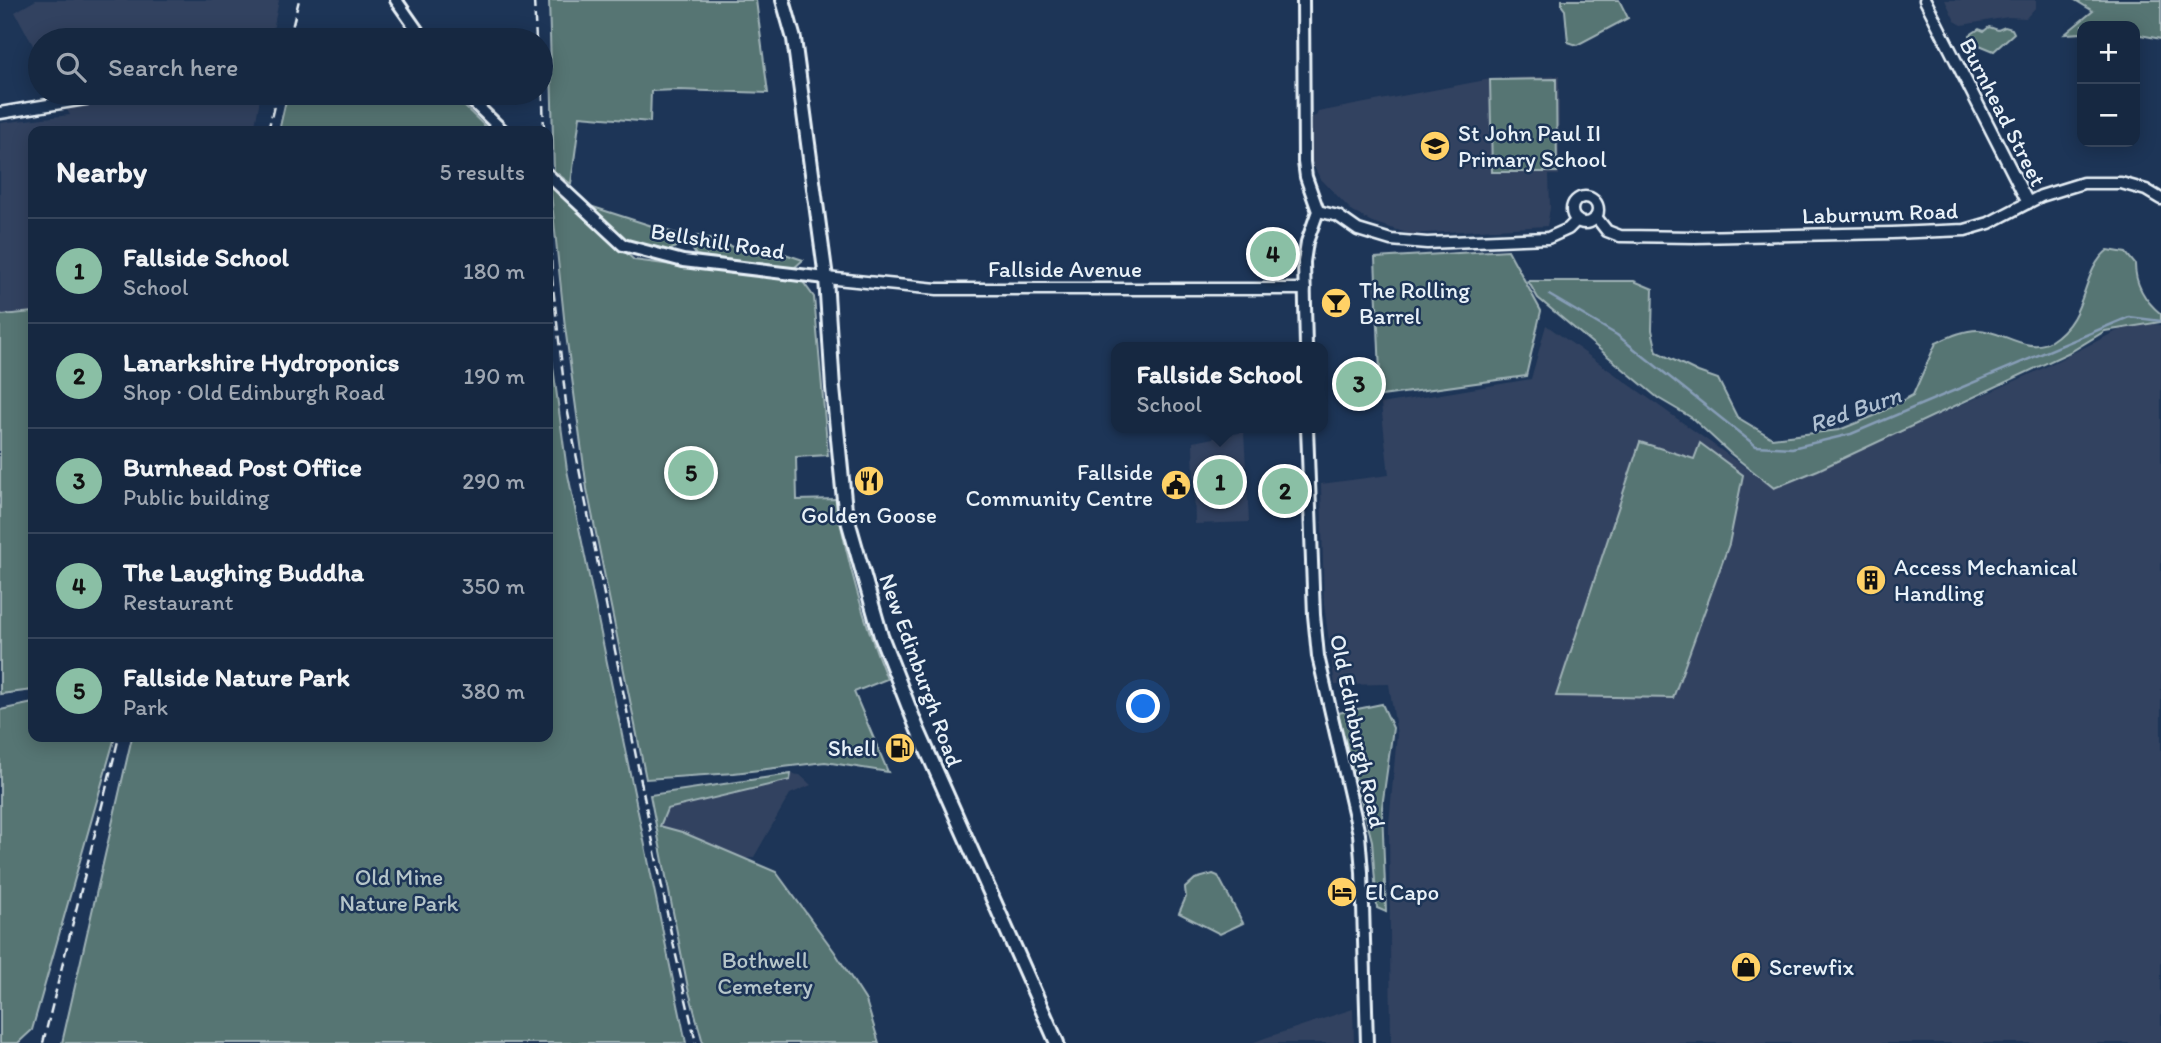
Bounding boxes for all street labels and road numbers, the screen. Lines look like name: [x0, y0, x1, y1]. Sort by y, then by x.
street label: Burnhead Street: [1953, 33, 2053, 191]
street label: Laburnum Road: [1801, 196, 1959, 230]
street label: Bellshill Road: [649, 217, 788, 266]
street label: Fallside Avenue: [988, 255, 1142, 283]
street label: New Edinburgh Road: [873, 570, 969, 770]
street label: Old Edinburgh Road: [1324, 632, 1392, 831]

